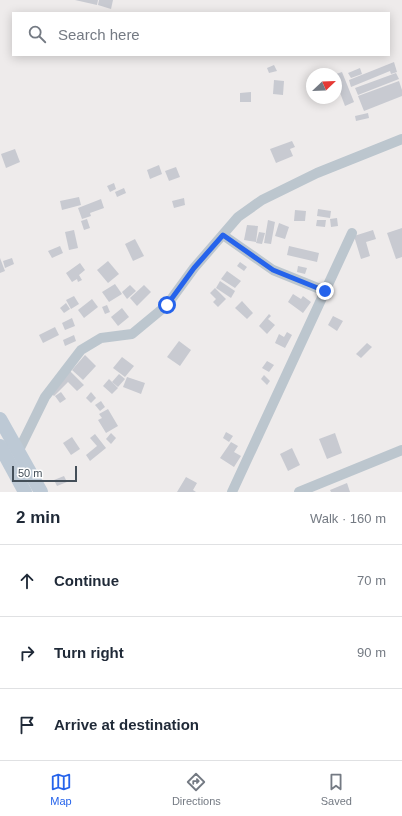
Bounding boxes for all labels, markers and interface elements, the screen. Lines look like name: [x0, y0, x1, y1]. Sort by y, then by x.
search box: [12, 12, 390, 56]
icon: search: [26, 23, 48, 45]
text: Search here: [58, 26, 140, 43]
north arrow: [306, 68, 342, 104]
route end: [316, 282, 334, 300]
route start: [158, 296, 176, 314]
scale bar: [12, 464, 77, 483]
text: 50 m: [18, 467, 42, 479]
text: 2 min: [16, 508, 60, 527]
text: Walk · 160 m: [310, 511, 386, 526]
icon: ahead: [16, 570, 38, 592]
text: Continue: [54, 572, 119, 589]
text: 70 m: [357, 573, 386, 588]
icon: right: [16, 642, 38, 664]
text: Turn right: [54, 644, 124, 661]
text: 90 m: [357, 645, 386, 660]
icon: arrive: [16, 714, 38, 736]
text: Arrive at destination: [54, 716, 199, 733]
tab: Map: [50, 771, 72, 807]
tab: Directions: [172, 771, 221, 807]
tab: Saved: [321, 771, 352, 807]

